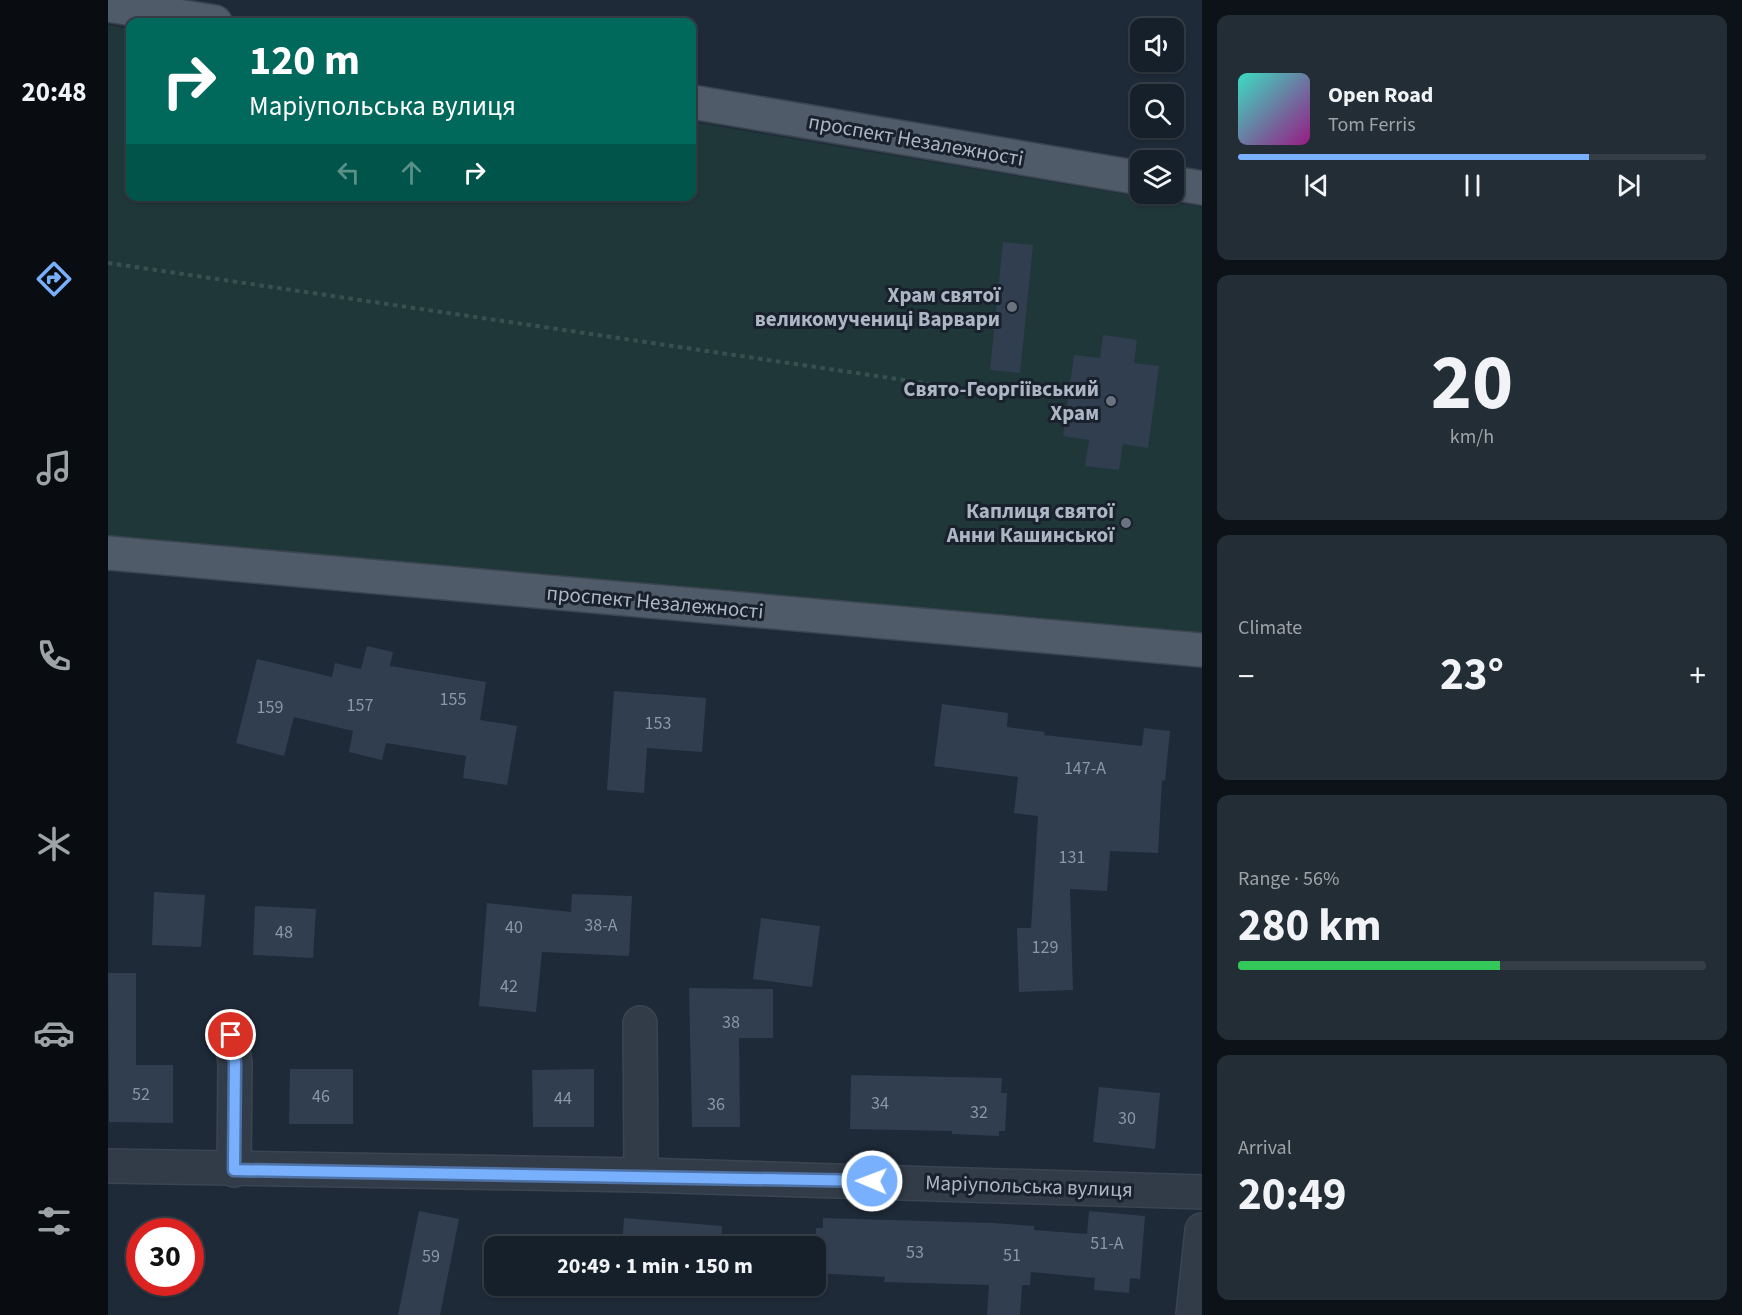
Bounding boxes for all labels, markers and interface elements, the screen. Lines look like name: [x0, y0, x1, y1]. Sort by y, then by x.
map controls: [1130, 18, 1184, 204]
button: sound: [1130, 18, 1184, 72]
text: 120 m: [249, 31, 360, 91]
icon: right: [150, 42, 228, 120]
text: 20:48: [21, 73, 87, 112]
text: Open Road: [1328, 79, 1433, 111]
button: search: [1130, 84, 1184, 138]
text: Маріупольська вулиця: [249, 87, 516, 126]
street label: проспект Незалежності: [806, 106, 1026, 174]
text: Tom Ferris: [1328, 111, 1416, 139]
button: layers: [1130, 150, 1184, 204]
icon: left: [332, 156, 365, 189]
icon: ahead: [395, 156, 428, 189]
icon: right: [458, 156, 491, 189]
icon: previous: [1300, 169, 1333, 202]
icon: pause: [1456, 169, 1489, 202]
icon: next: [1612, 169, 1645, 202]
icon: directions: [33, 258, 75, 300]
place label: Храм святої великомучениці Варвари: [755, 280, 1001, 334]
marker: Храм святої великомучениці Варвари: [1005, 300, 1019, 314]
text: 20: [1431, 328, 1513, 439]
place label: Свято-Георгіївський Храм: [903, 374, 1099, 428]
marker: Свято-Георгіївський Храм: [1104, 394, 1118, 408]
text: km/h: [1450, 423, 1494, 451]
icon: music: [33, 447, 75, 489]
place label: Каплиця cвятої Анни Кашинської: [946, 496, 1115, 550]
marker: Каплиця cвятої Анни Кашинської: [1119, 516, 1133, 530]
street label: проспект Незалежності: [545, 578, 765, 626]
text: Climate: [1238, 614, 1302, 642]
icon: phone: [33, 635, 75, 677]
text: 23°: [1440, 643, 1504, 707]
text: −: [1238, 653, 1254, 700]
text: +: [1690, 653, 1706, 700]
house number: 155: [440, 687, 466, 712]
house number: 157: [347, 693, 373, 718]
house number: 159: [257, 695, 283, 720]
house number: 153: [645, 711, 671, 736]
house number: 147-А: [1064, 756, 1106, 781]
icon: climate: [33, 823, 75, 865]
house number: 131: [1059, 845, 1085, 870]
text: Range · 56%: [1238, 865, 1339, 893]
text: 280 km: [1238, 894, 1382, 958]
house number: 38-А: [584, 913, 618, 938]
house number: 40: [505, 915, 523, 940]
house number: 48: [275, 920, 293, 945]
house number: 129: [1032, 935, 1058, 960]
house number: 42: [500, 974, 518, 999]
pin: [205, 1009, 256, 1060]
house number: 38: [722, 1010, 740, 1035]
icon: car: [33, 1012, 75, 1054]
icon: arrive: [214, 1018, 247, 1051]
house number: 52: [132, 1082, 150, 1107]
house number: 46: [312, 1084, 330, 1109]
house number: 44: [554, 1086, 572, 1111]
house number: 34: [871, 1091, 889, 1116]
house number: 36: [707, 1092, 725, 1117]
house number: 32: [970, 1100, 988, 1125]
house number: 30: [1118, 1106, 1136, 1131]
text: Arrival: [1238, 1134, 1292, 1162]
position arrow: [840, 1149, 904, 1213]
text: 20:49: [1238, 1163, 1347, 1227]
street label: Маріупольська вулиця: [925, 1167, 1133, 1205]
icon: filters: [33, 1200, 75, 1242]
speed limit sign: 30: [126, 1218, 204, 1296]
house number: 51-А: [1090, 1231, 1124, 1256]
house number: 53: [906, 1240, 924, 1265]
house number: 51: [1003, 1243, 1021, 1268]
house number: 59: [422, 1244, 440, 1269]
text: 20:49 · 1 min · 150 m: [557, 1250, 753, 1282]

